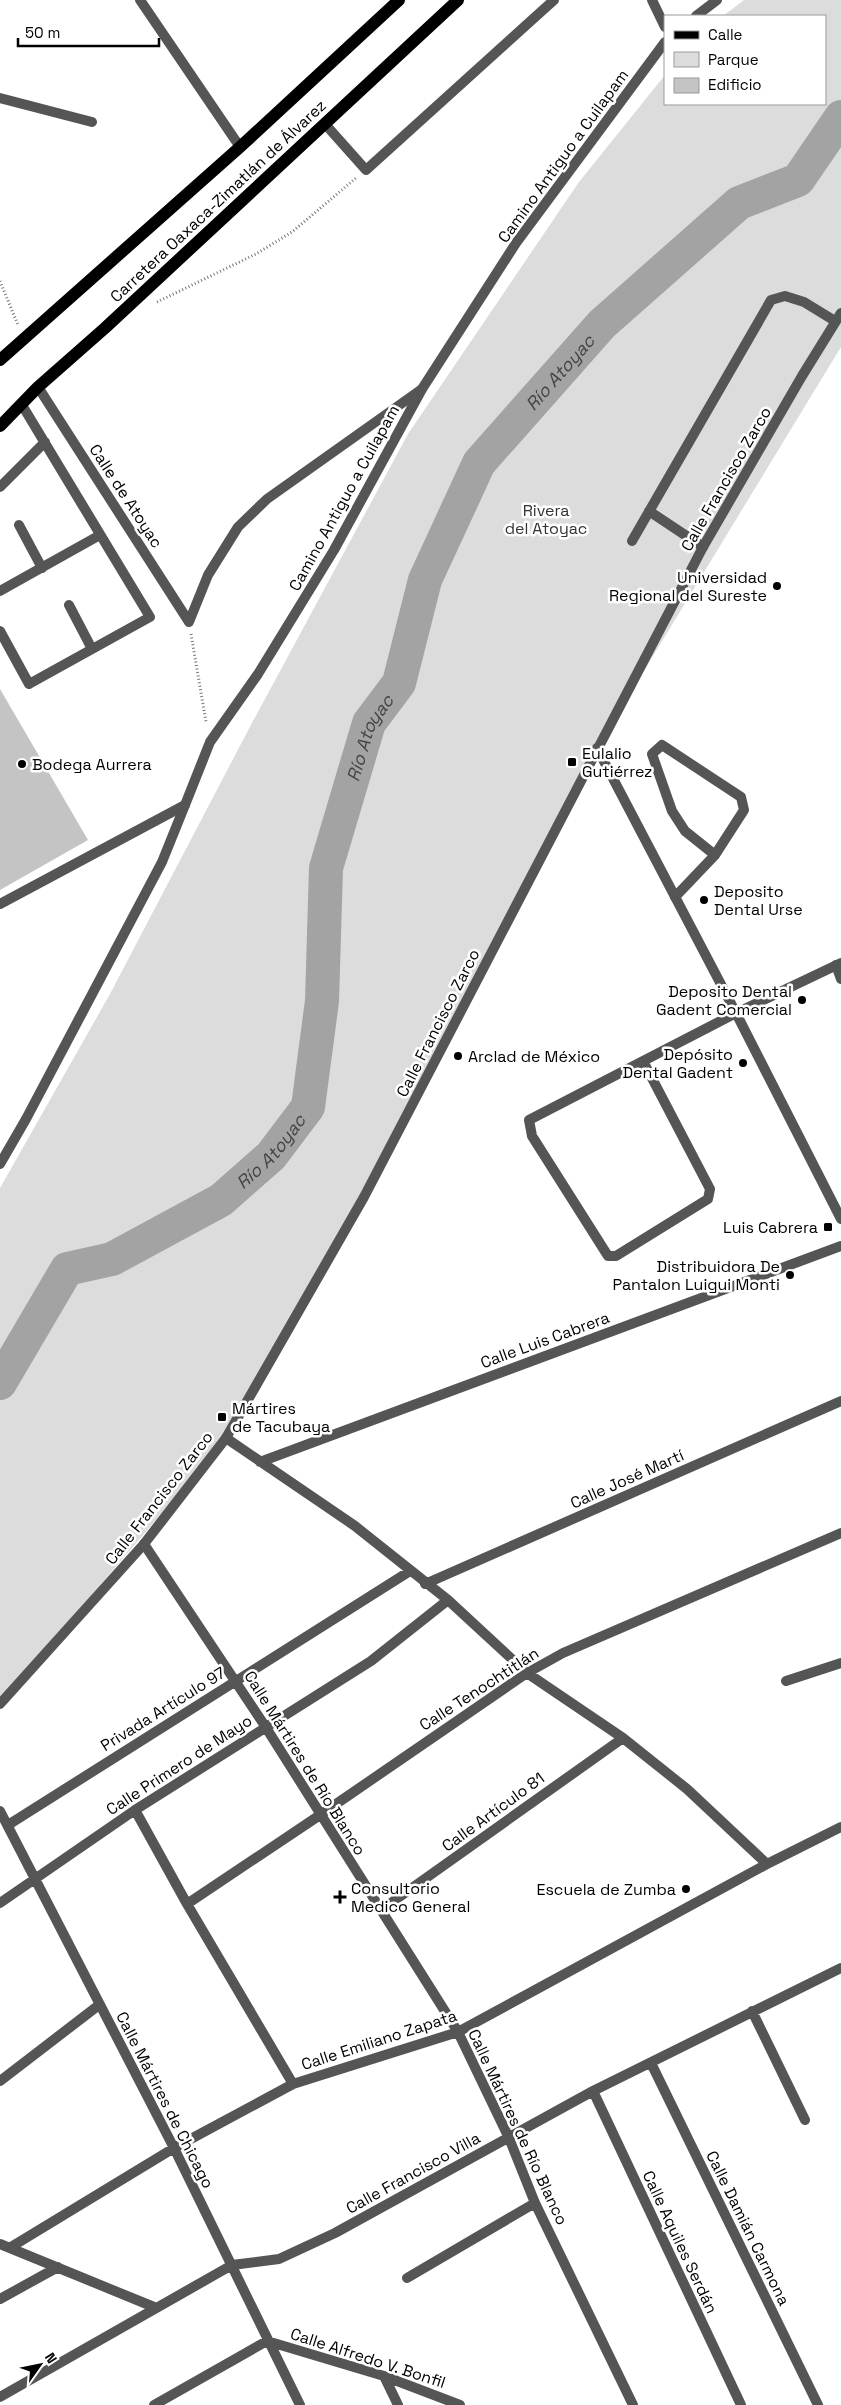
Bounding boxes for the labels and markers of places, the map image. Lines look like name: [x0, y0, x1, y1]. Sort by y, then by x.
place label: Universidad Regional del Sureste: [609, 567, 767, 606]
marker: Universidad Regional del Sureste: [771, 580, 783, 592]
place label: Eulalio Gutiérrez: [582, 743, 652, 782]
place label: Bodega Aurrera: [32, 754, 152, 775]
marker: Eulalio Gutiérrez: [566, 756, 578, 768]
marker: Bodega Aurrera: [16, 758, 28, 770]
place label: Deposito Dental Urse: [714, 881, 803, 920]
marker: Deposito Dental Urse: [698, 894, 710, 906]
place label: Deposito Dental Gadent Comercial: [656, 981, 792, 1020]
marker: Deposito Dental Gadent Comercial: [796, 994, 808, 1006]
place label: Depósito Dental Gadent: [623, 1044, 733, 1083]
place label: Arclad de México: [468, 1046, 600, 1067]
marker: Arclad de México: [452, 1050, 464, 1062]
marker: Depósito Dental Gadent: [737, 1057, 749, 1069]
place label: Luis Cabrera: [723, 1217, 818, 1238]
marker: Luis Cabrera: [822, 1221, 834, 1233]
place label: Distribuidora De Pantalon Luigui Monti: [612, 1256, 780, 1295]
marker: Distribuidora De Pantalon Luigui Monti: [784, 1269, 796, 1281]
place label: Mártires de Tacubaya: [232, 1398, 330, 1437]
marker: Mártires de Tacubaya: [216, 1411, 228, 1423]
place label: Consultorio Medico General: [351, 1878, 470, 1917]
place label: Escuela de Zumba: [536, 1879, 676, 1900]
marker: Escuela de Zumba: [680, 1883, 692, 1895]
marker: Consultorio Medico General: [333, 1890, 347, 1904]

